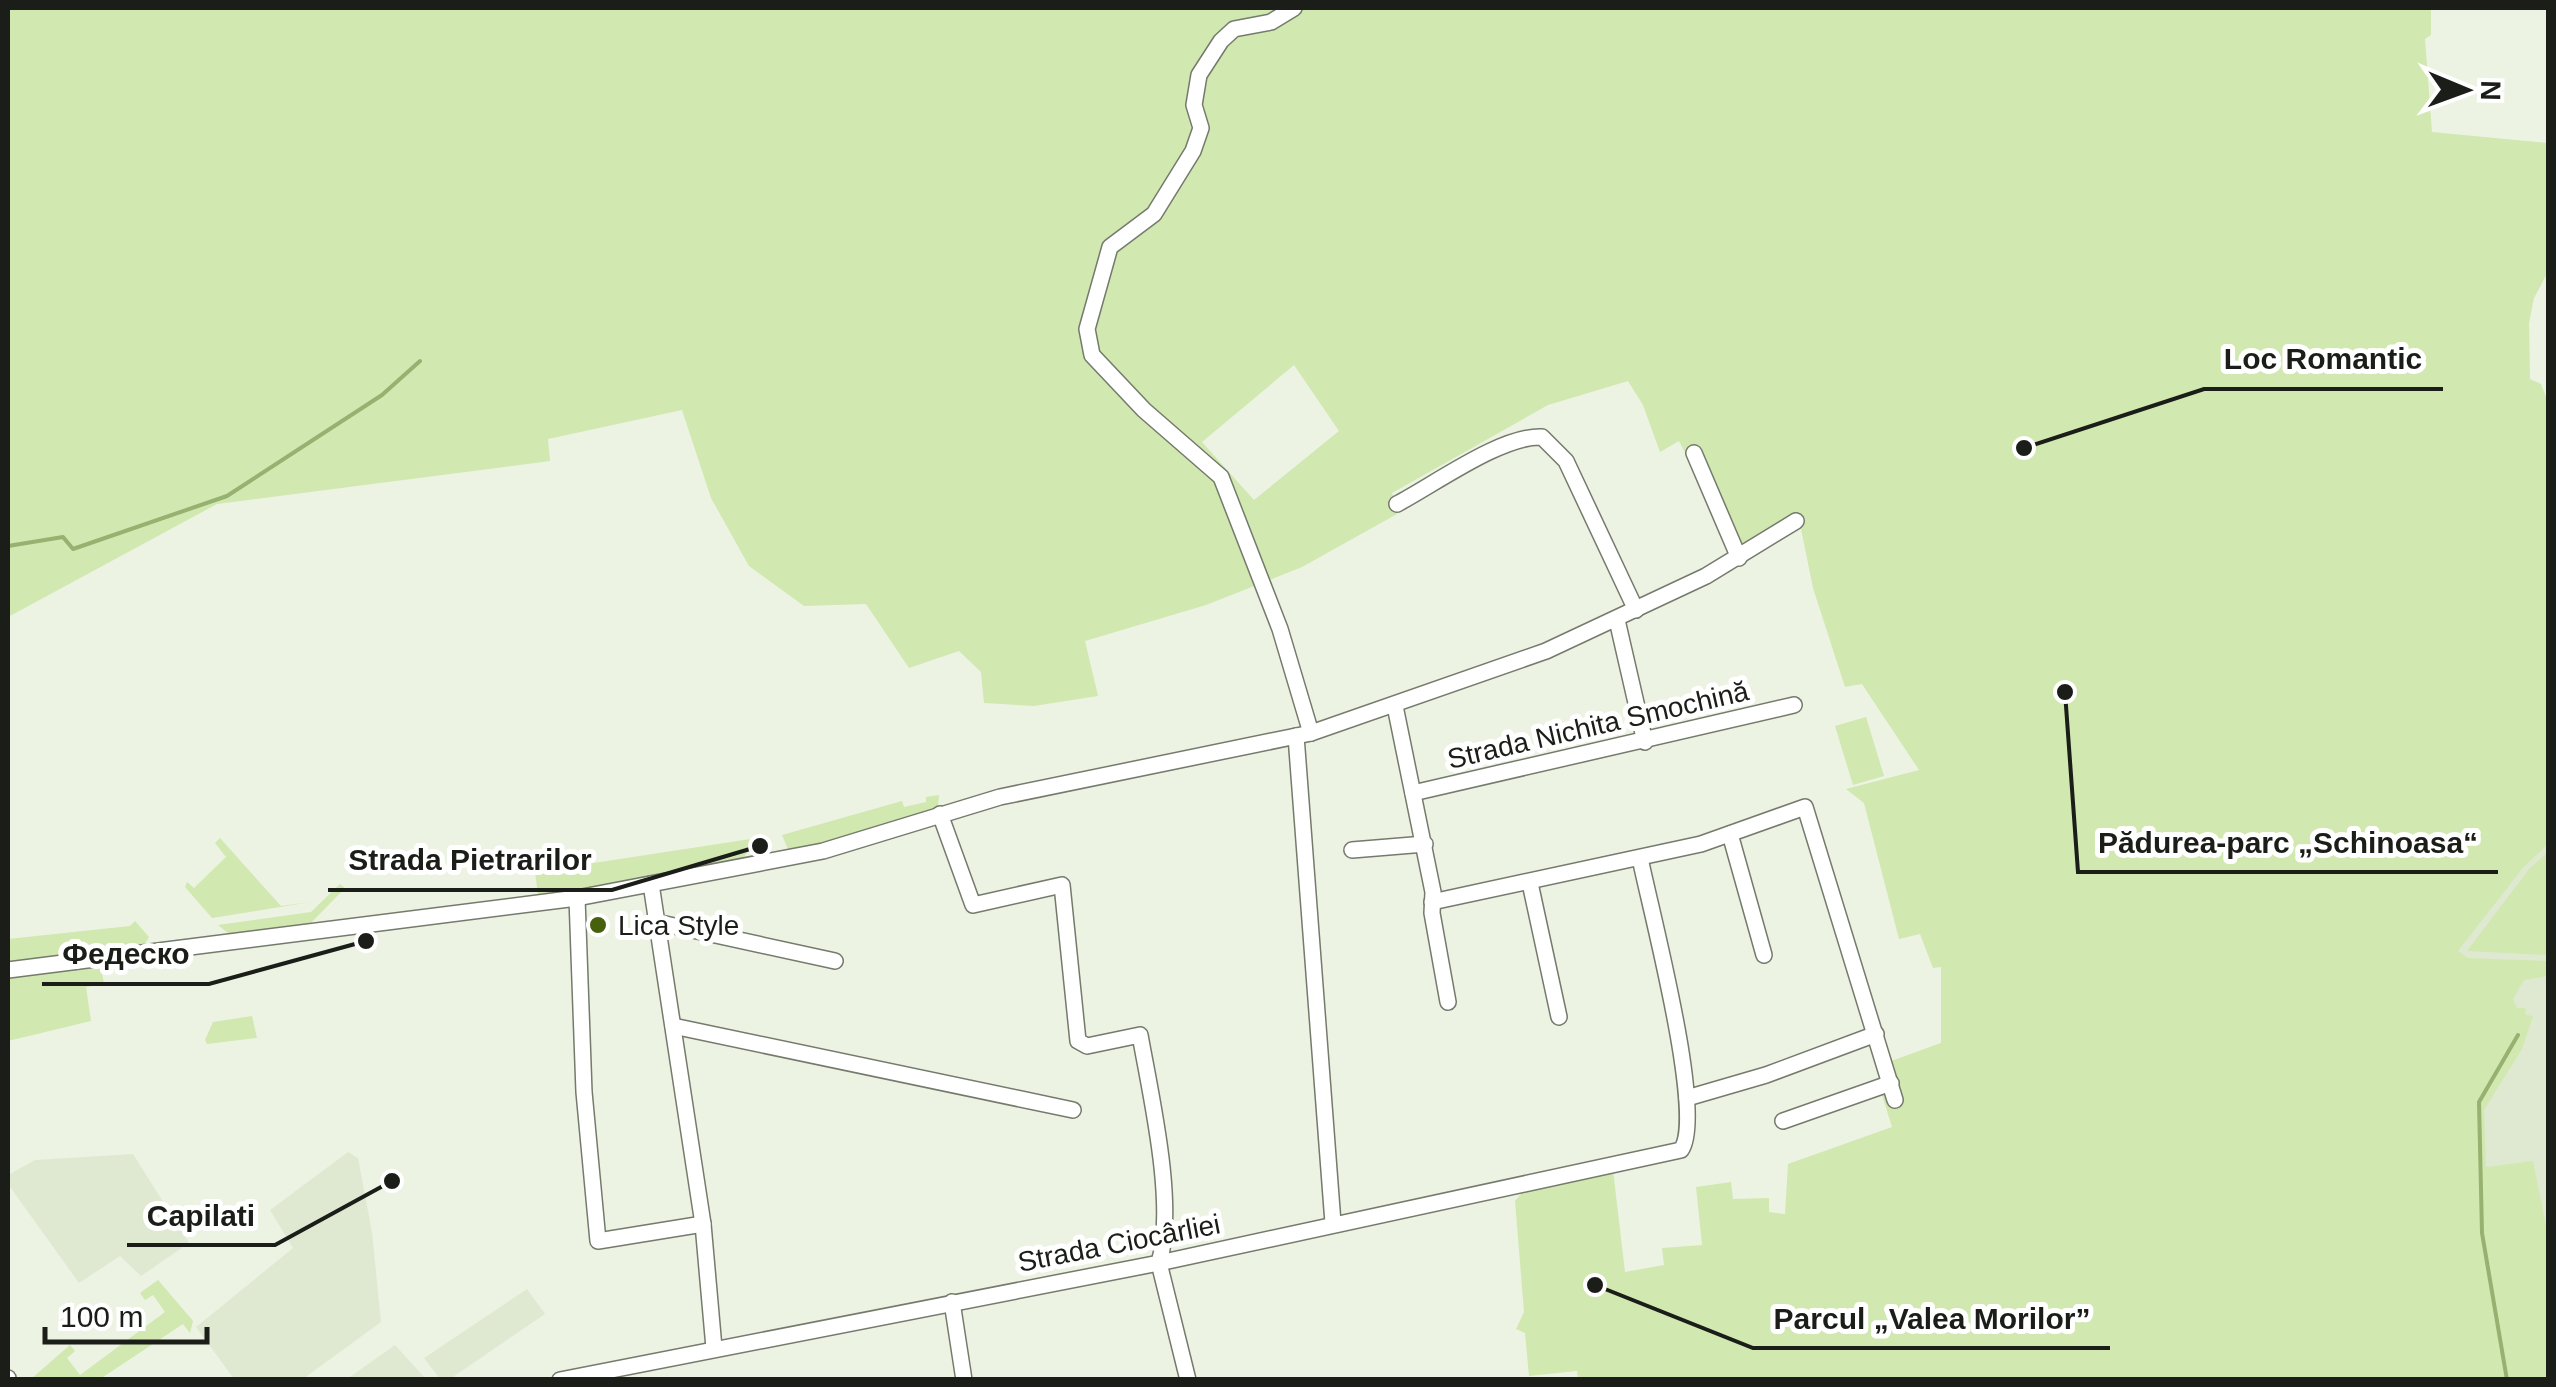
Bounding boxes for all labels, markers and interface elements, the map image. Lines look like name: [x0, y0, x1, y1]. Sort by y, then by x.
north arrow: [2416, 40, 2516, 140]
text: N: [2475, 80, 2506, 101]
callout: Loc Romantic: [2204, 329, 2443, 389]
text: Loc Romantic: [2224, 342, 2422, 375]
street label: Strada Nichita Smochină: [1444, 675, 1752, 775]
callout: Pădurea-parc „Schinoasa“: [2078, 812, 2498, 872]
text: Pădurea-parc „Schinoasa“: [2098, 826, 2478, 859]
callout: Strada Pietrarilor: [328, 830, 612, 890]
text: Strada Pietrarilor: [348, 843, 592, 876]
place label: Lica Style: [618, 910, 739, 941]
marker: Lica Style: [587, 914, 609, 936]
callout: Федеско: [42, 924, 209, 984]
text: Федеско: [62, 937, 190, 970]
callout: Capilati: [127, 1185, 275, 1245]
text: Capilati: [147, 1199, 255, 1232]
street label: Strada Ciocârliei: [1015, 1208, 1223, 1278]
scale bar: [45, 1282, 208, 1344]
callout: Parcul „Valea Morilor”: [1753, 1288, 2110, 1348]
text: 100 m: [60, 1300, 143, 1333]
text: Parcul „Valea Morilor”: [1774, 1302, 2090, 1335]

